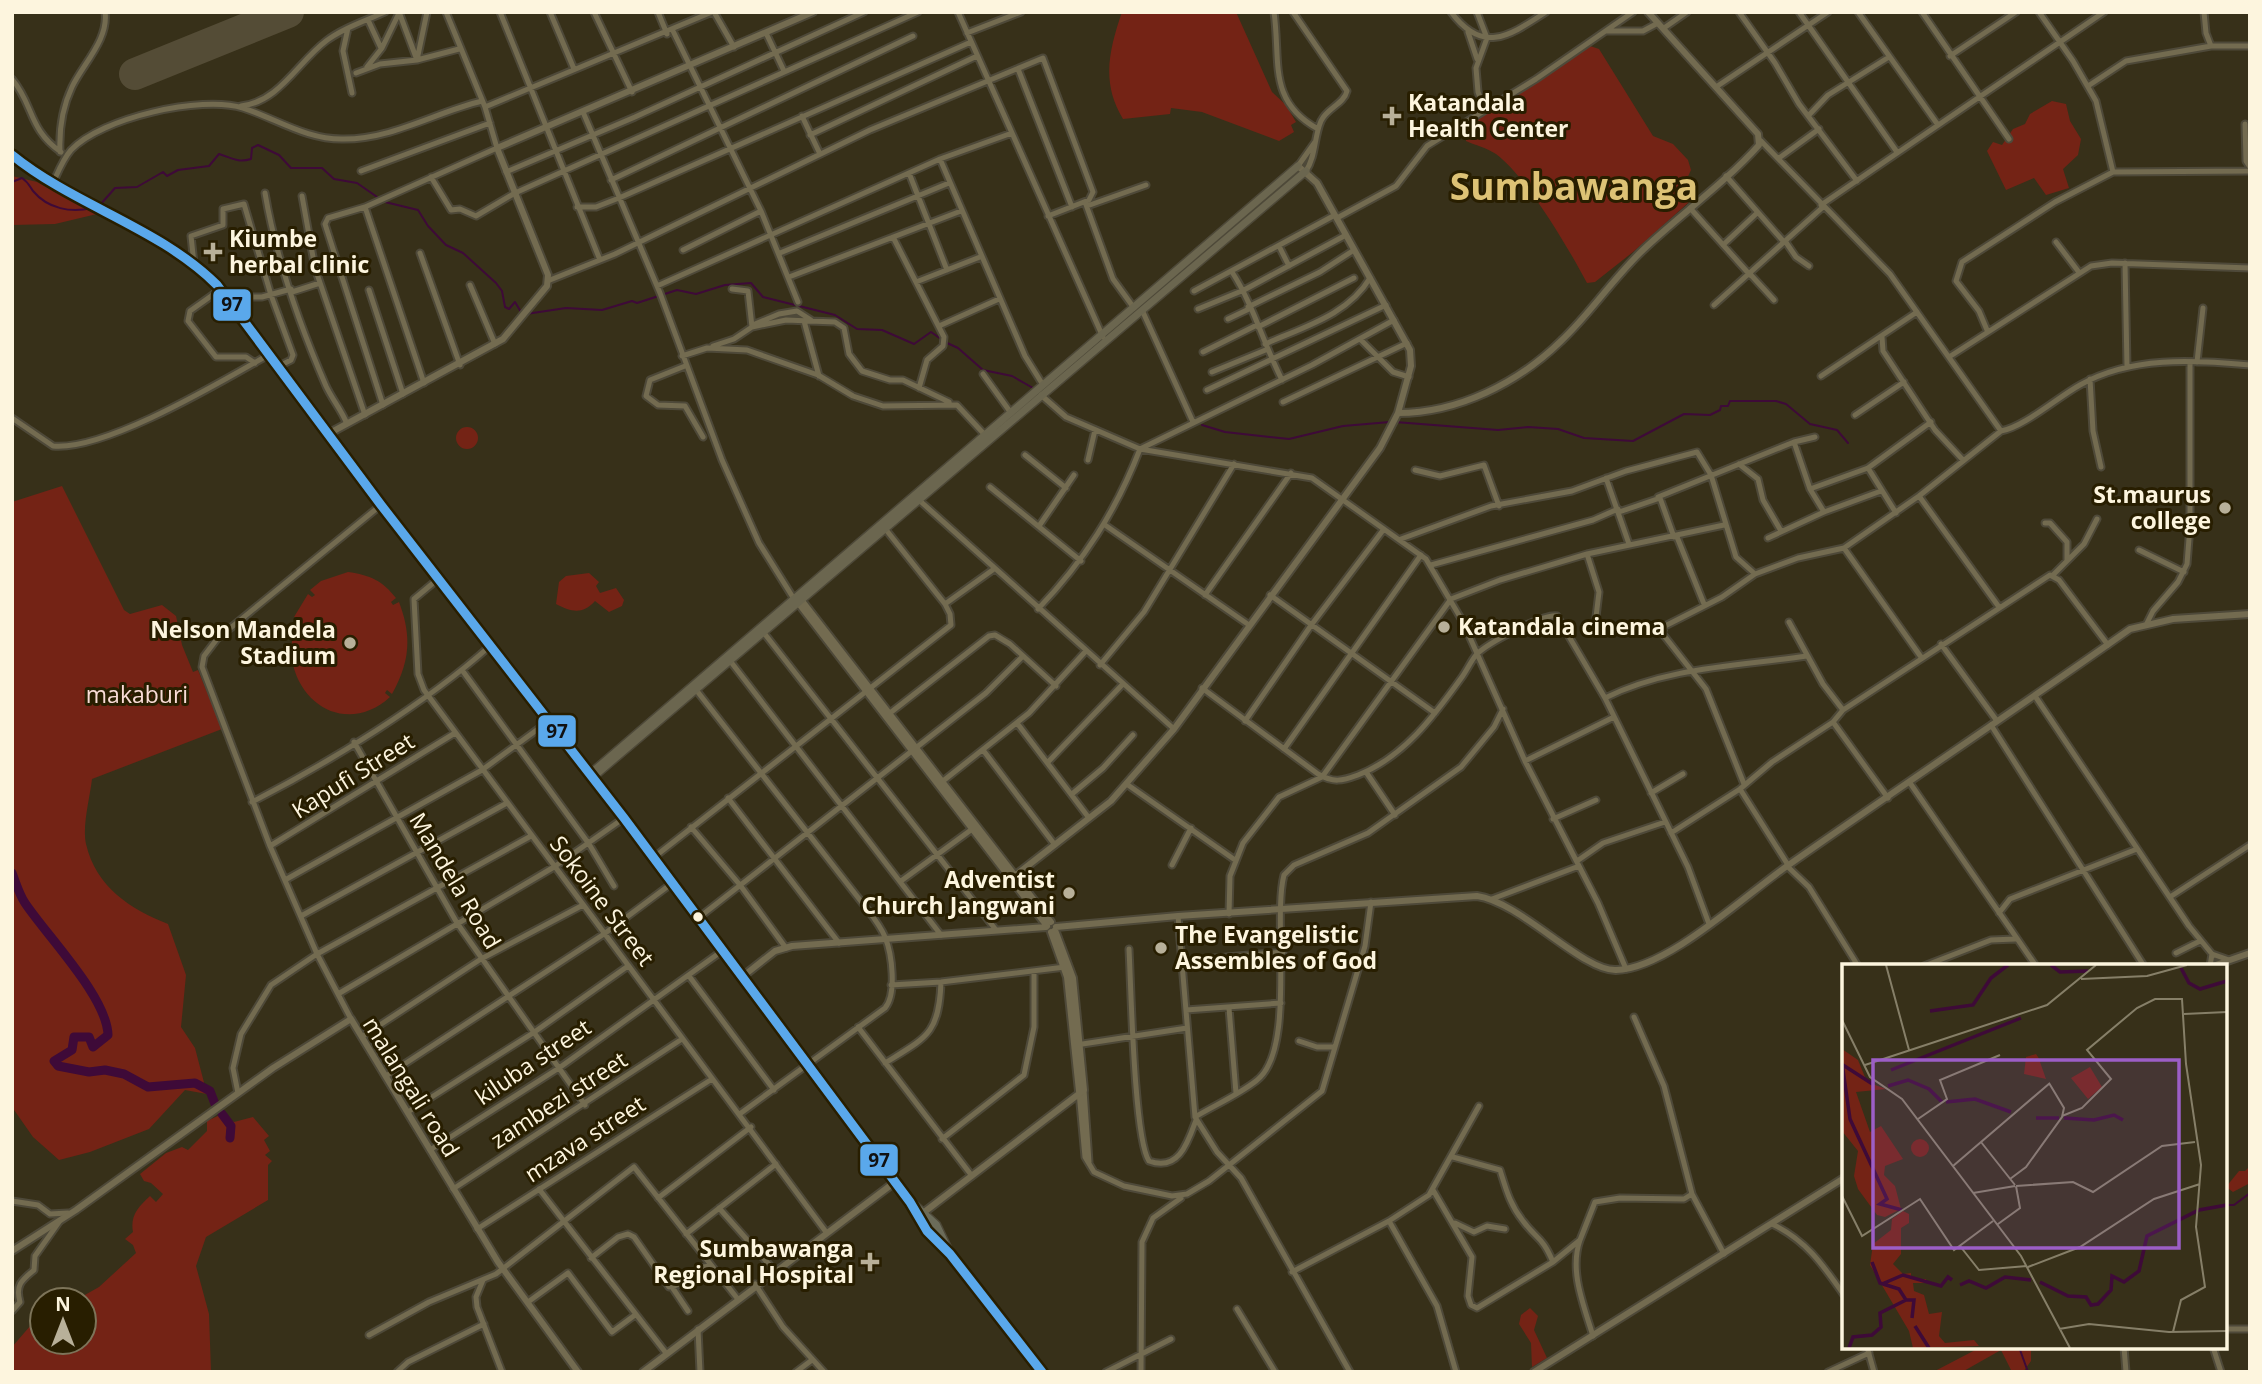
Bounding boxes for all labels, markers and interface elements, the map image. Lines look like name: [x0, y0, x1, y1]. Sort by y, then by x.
place label: Katandala Health Center: [1408, 86, 1569, 144]
marker: Katandala Health Center: [1382, 106, 1402, 126]
district label: Sumbawanga: [1450, 160, 1698, 211]
place label: Kiumbe herbal clinic: [229, 222, 370, 280]
marker: Kiumbe herbal clinic: [203, 242, 223, 262]
line badge: 97: [212, 288, 252, 322]
text: 97: [221, 291, 243, 317]
place label: St.maurus college: [2093, 478, 2211, 536]
marker: St.maurus college: [2217, 500, 2233, 516]
place label: Katandala cinema: [1458, 610, 1666, 642]
place label: Nelson Mandela Stadium: [150, 613, 336, 671]
marker: Katandala cinema: [1436, 619, 1452, 635]
marker: Nelson Mandela Stadium: [342, 635, 358, 651]
park label: makaburi: [86, 678, 188, 710]
line badge: 97: [537, 714, 577, 748]
text: 97: [546, 718, 568, 744]
street label: Kapufi Street: [285, 725, 420, 826]
street label: Mandela Road: [402, 806, 509, 955]
street label: Sokoine Street: [543, 829, 662, 972]
place label: Adventist Church Jangwani: [861, 863, 1055, 921]
marker: Adventist Church Jangwani: [1061, 885, 1077, 901]
unlabelled marker: [691, 910, 705, 924]
place label: The Evangelistic Assembles of God: [1175, 918, 1377, 976]
marker: The Evangelistic Assembles of God: [1153, 940, 1169, 956]
inset map: [1842, 964, 2227, 1349]
street label: malangali road: [356, 1010, 468, 1163]
street label: kiluba street: [468, 1011, 597, 1112]
street label: zambezi street: [484, 1043, 633, 1155]
street label: mzava street: [518, 1087, 651, 1189]
line badge: 97: [859, 1143, 899, 1177]
text: 97: [868, 1147, 890, 1173]
place label: Sumbawanga Regional Hospital: [653, 1232, 854, 1290]
marker: Sumbawanga Regional Hospital: [860, 1252, 880, 1272]
north arrow: [28, 1286, 98, 1356]
text: N: [55, 1291, 71, 1317]

